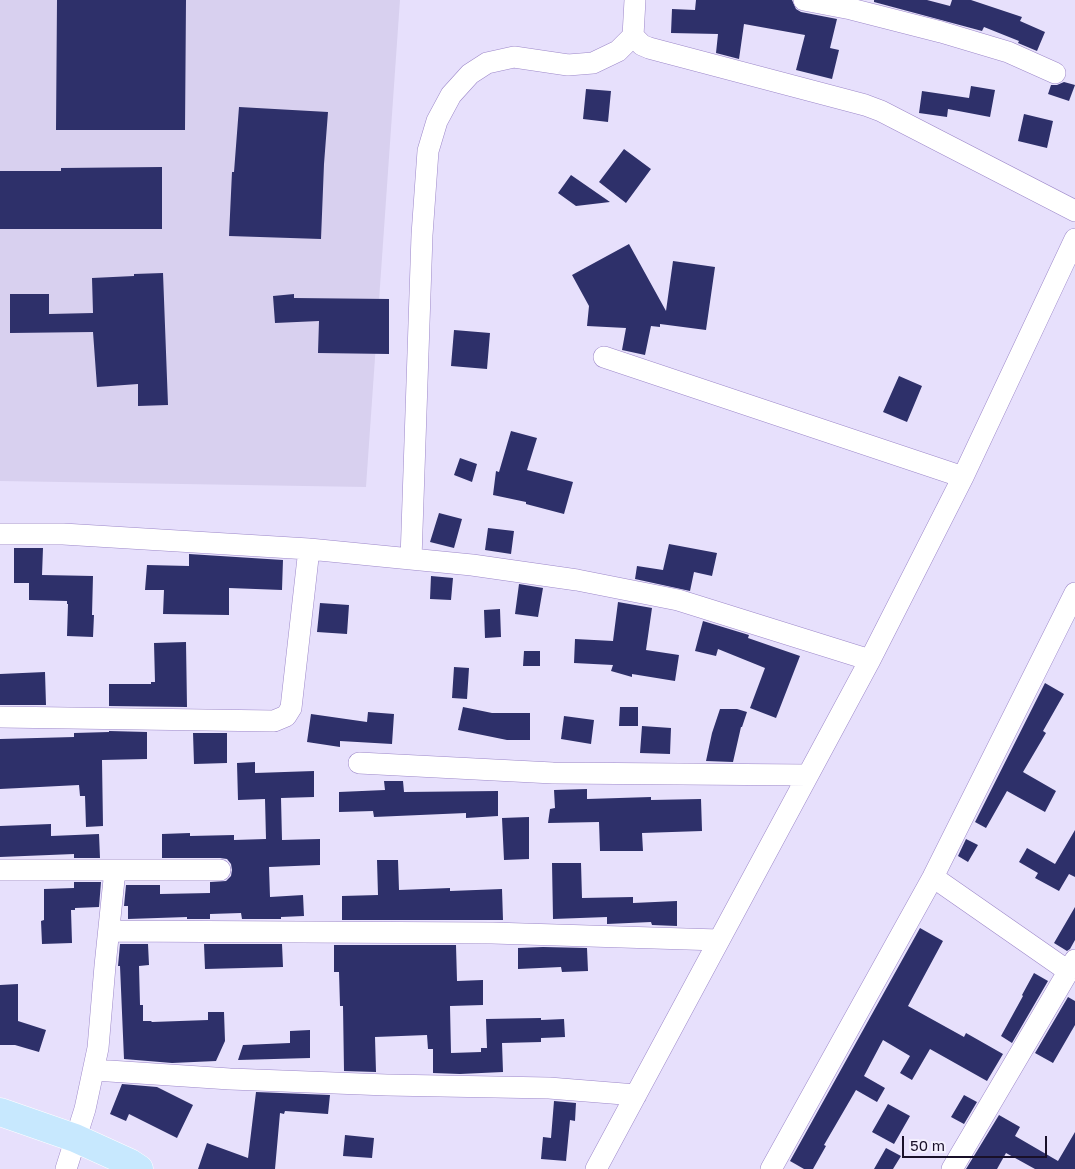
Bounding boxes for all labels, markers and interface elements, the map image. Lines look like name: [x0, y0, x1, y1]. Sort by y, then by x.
scale bar: [905, 1126, 1050, 1158]
text: 50 m: [910, 1136, 945, 1154]

